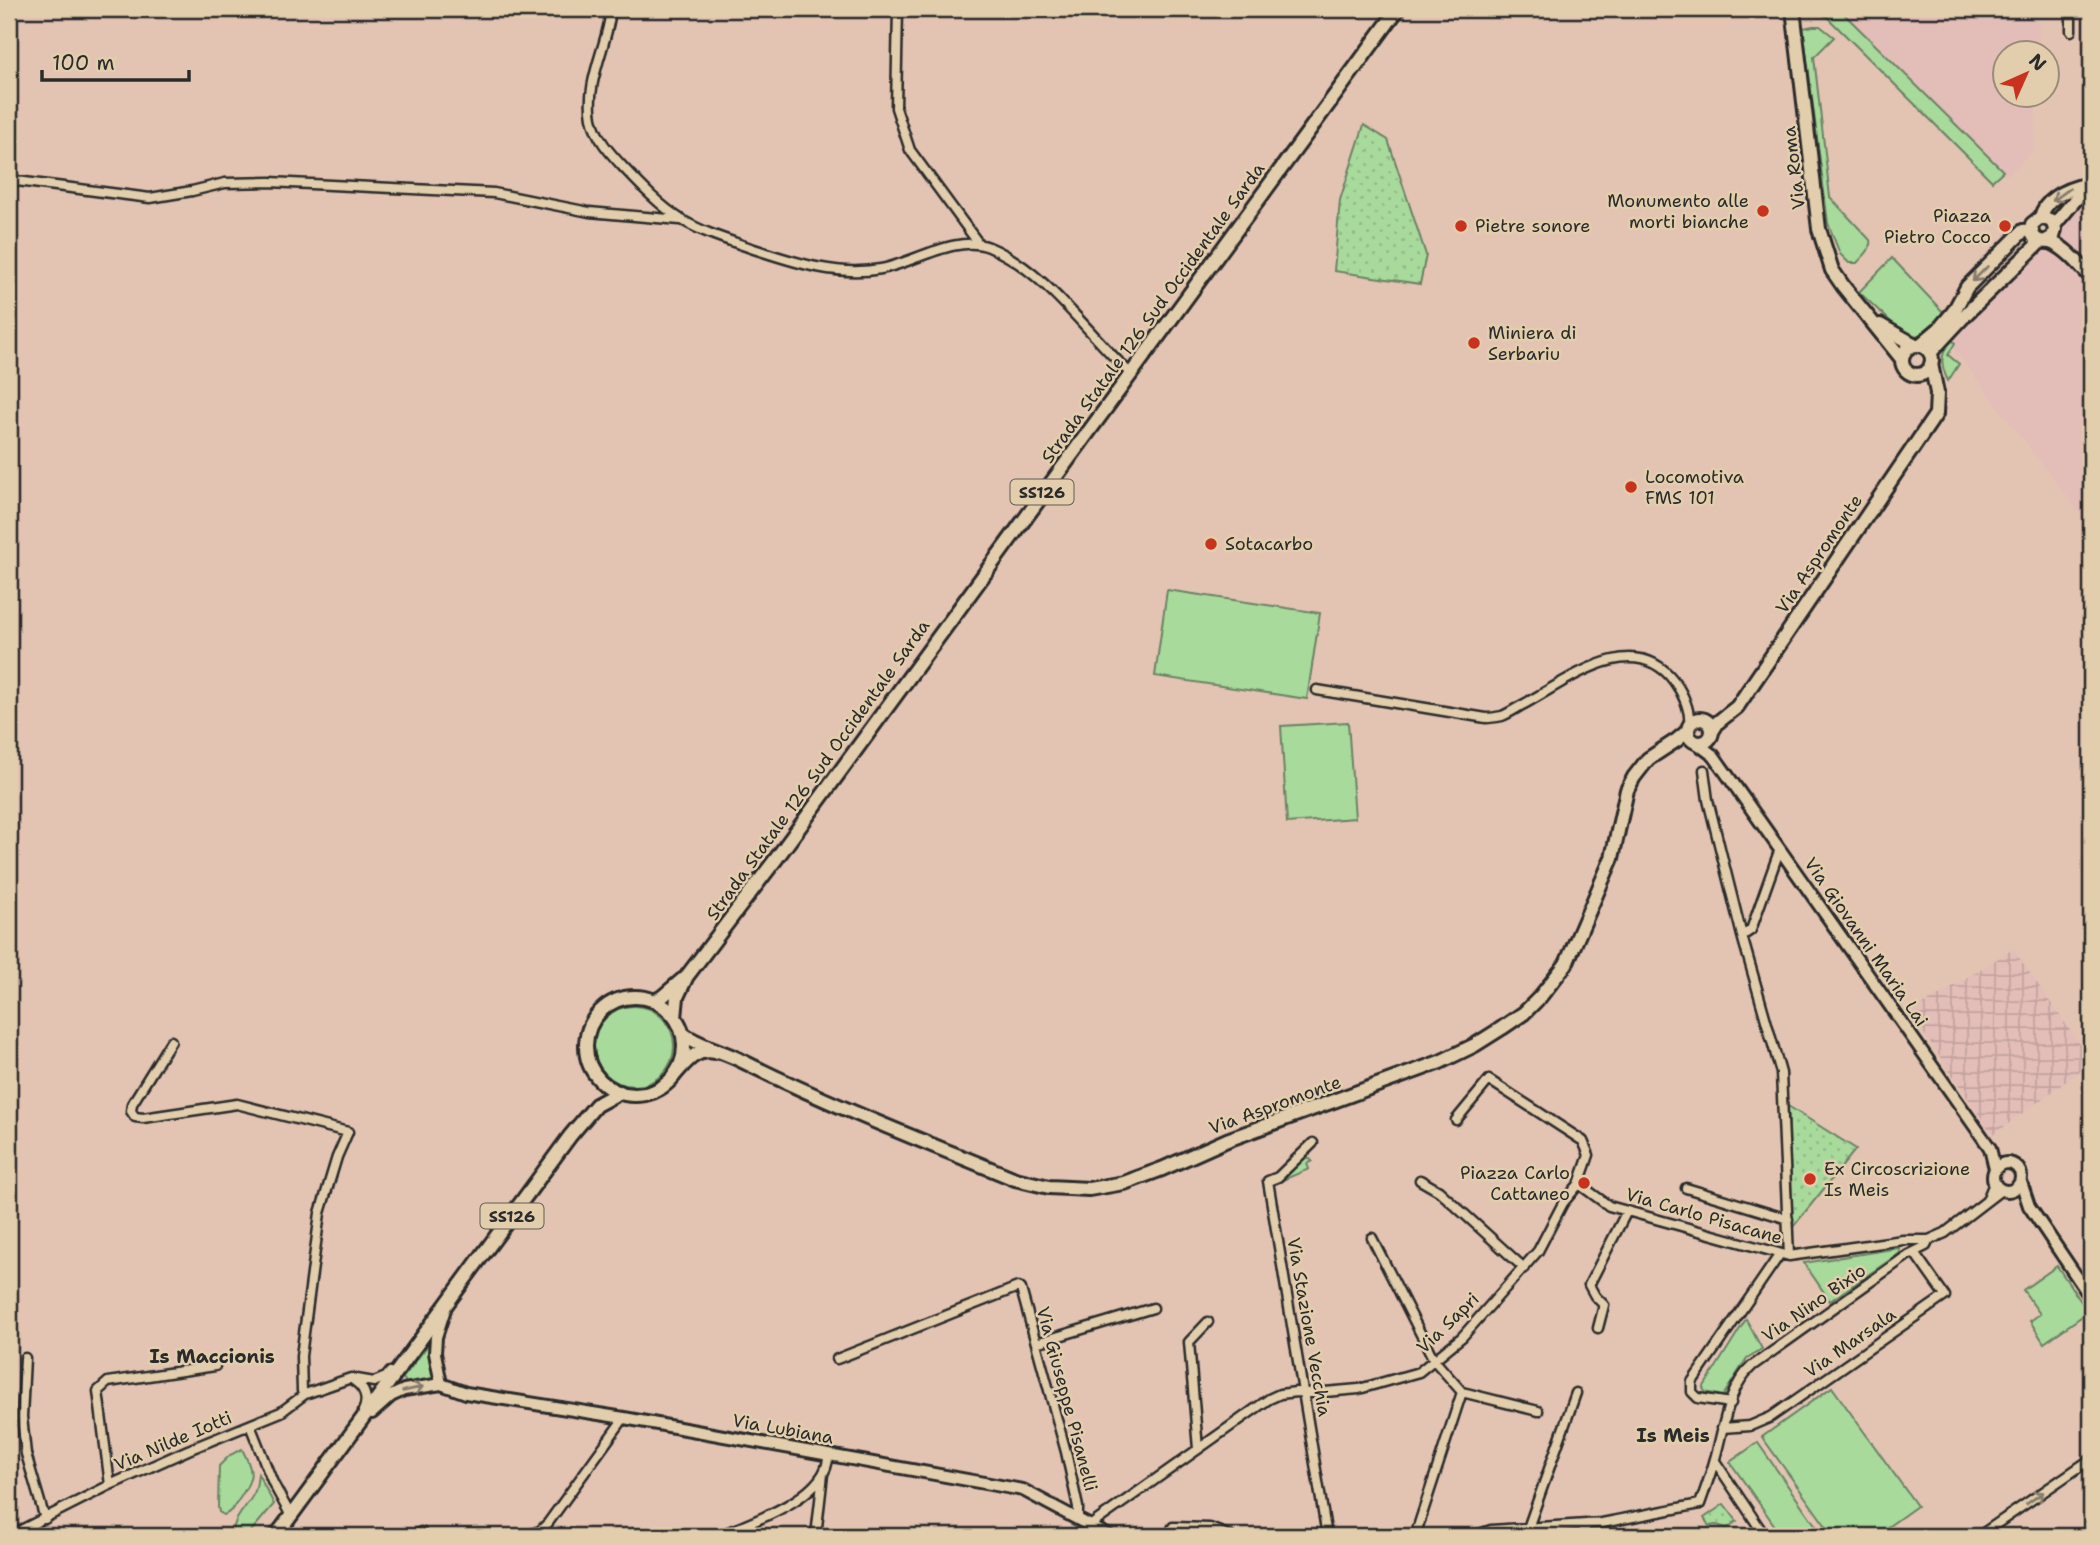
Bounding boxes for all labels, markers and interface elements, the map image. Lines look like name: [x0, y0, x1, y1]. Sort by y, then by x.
scale bar: [42, 38, 189, 82]
north arrow: [1992, 38, 2062, 108]
text: N: [2024, 48, 2052, 76]
text: 100 m: [52, 49, 115, 77]
street label: Via Roma: [1777, 125, 1811, 211]
street label: Strada Statale 126 Sud Occidentale Sarda: [1036, 158, 1270, 468]
one-way arrow: [2052, 188, 2071, 202]
place label: Monumento alle morti bianche: [1607, 189, 1749, 234]
marker: Monumento alle morti bianche: [1755, 203, 1771, 219]
place label: Piazza Pietro Cocco: [1884, 204, 1991, 249]
place label: Pietre sonore: [1475, 214, 1590, 238]
marker: Pietre sonore: [1453, 218, 1469, 234]
marker: Piazza Pietro Cocco: [1997, 218, 2013, 234]
one-way arrow: [1972, 265, 1989, 282]
place label: Miniera di Serbariu: [1488, 321, 1577, 366]
marker: Miniera di Serbariu: [1466, 335, 1482, 351]
place label: Locomotiva FMS 101: [1645, 465, 1744, 510]
marker: Locomotiva FMS 101: [1623, 479, 1639, 495]
road number: SS126: [1010, 480, 1074, 505]
street label: Via Aspromonte: [1770, 490, 1868, 618]
place label: Sotacarbo: [1225, 532, 1313, 556]
marker: Sotacarbo: [1203, 536, 1219, 552]
street label: Strada Statale 126 Sud Occidentale Sarda: [701, 615, 935, 925]
street label: Via Giovanni Maria Lai: [1798, 853, 1934, 1031]
street label: Via Aspromonte: [1206, 1070, 1344, 1140]
place label: Ex Circoscrizione Is Meis: [1824, 1157, 1970, 1202]
place label: Piazza Carlo Cattaneo: [1460, 1161, 1570, 1206]
marker: Ex Circoscrizione Is Meis: [1802, 1171, 1818, 1187]
marker: Piazza Carlo Cattaneo: [1576, 1175, 1592, 1191]
street label: Via Carlo Pisacane: [1623, 1182, 1785, 1250]
road number: SS126: [480, 1204, 544, 1228]
street label: Via Stazione Vecchia: [1281, 1236, 1337, 1418]
street label: Via Nino Bixio: [1757, 1258, 1871, 1348]
street label: Via Sapri: [1412, 1287, 1484, 1359]
street label: Via Marsala: [1799, 1303, 1901, 1383]
street label: Via Giuseppe Pisanelli: [1031, 1304, 1103, 1494]
district label: Is Maccionis: [149, 1344, 275, 1369]
one-way arrow: [401, 1381, 424, 1395]
street label: Via Nilde Iotti: [110, 1405, 236, 1477]
street label: Via Lubiana: [730, 1408, 836, 1450]
district label: Is Meis: [1636, 1423, 1710, 1448]
one-way arrow: [2025, 1491, 2044, 1505]

